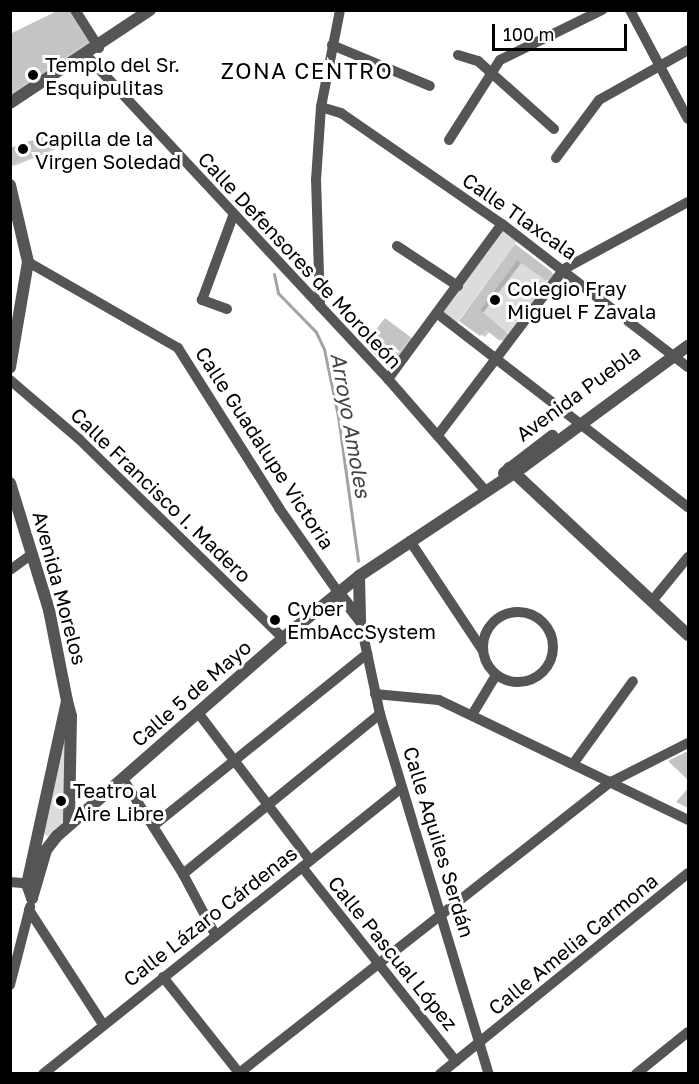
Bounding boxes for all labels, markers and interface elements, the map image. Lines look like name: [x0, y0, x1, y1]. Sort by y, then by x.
scale bar: [495, 12, 630, 50]
text: 100 m: [503, 23, 554, 45]
place label: Templo del Sr. Esquipulitas: [45, 52, 180, 99]
district label: ZONA CENTRO: [221, 58, 393, 84]
marker: Templo del Sr. Esquipulitas: [26, 68, 40, 82]
place label: Capilla de la Virgen Soledad: [35, 126, 181, 173]
marker: Capilla de la Virgen Soledad: [16, 142, 30, 156]
street label: Calle Defensores de Moroleón: [193, 147, 407, 373]
street label: Calle Tlaxcala: [458, 168, 582, 264]
place label: Colegio Fray Miguel F Zavala: [507, 276, 656, 323]
marker: Colegio Fray Miguel F Zavala: [488, 293, 502, 307]
street label: Avenida Puebla: [511, 340, 645, 446]
street label: Calle Guadalupe Victoria: [190, 342, 340, 554]
water label: Arroyo Amoles: [326, 351, 376, 499]
street label: Calle Francisco I. Madero: [66, 403, 256, 587]
street label: Avenida Morelos: [28, 509, 92, 667]
place label: Cyber EmbAccSystem: [287, 596, 436, 643]
marker: Cyber EmbAccSystem: [268, 613, 282, 627]
street label: Calle 5 de Mayo: [126, 635, 256, 751]
street label: Calle Aquiles Serdán: [399, 744, 479, 940]
place label: Teatro al Aire Libre: [73, 778, 164, 825]
marker: Teatro al Aire Libre: [54, 794, 68, 808]
street label: Calle Lázaro Cárdenas: [118, 841, 302, 991]
street label: Calle Amelia Carmona: [484, 868, 662, 1020]
street label: Calle Pascual López: [323, 871, 463, 1035]

